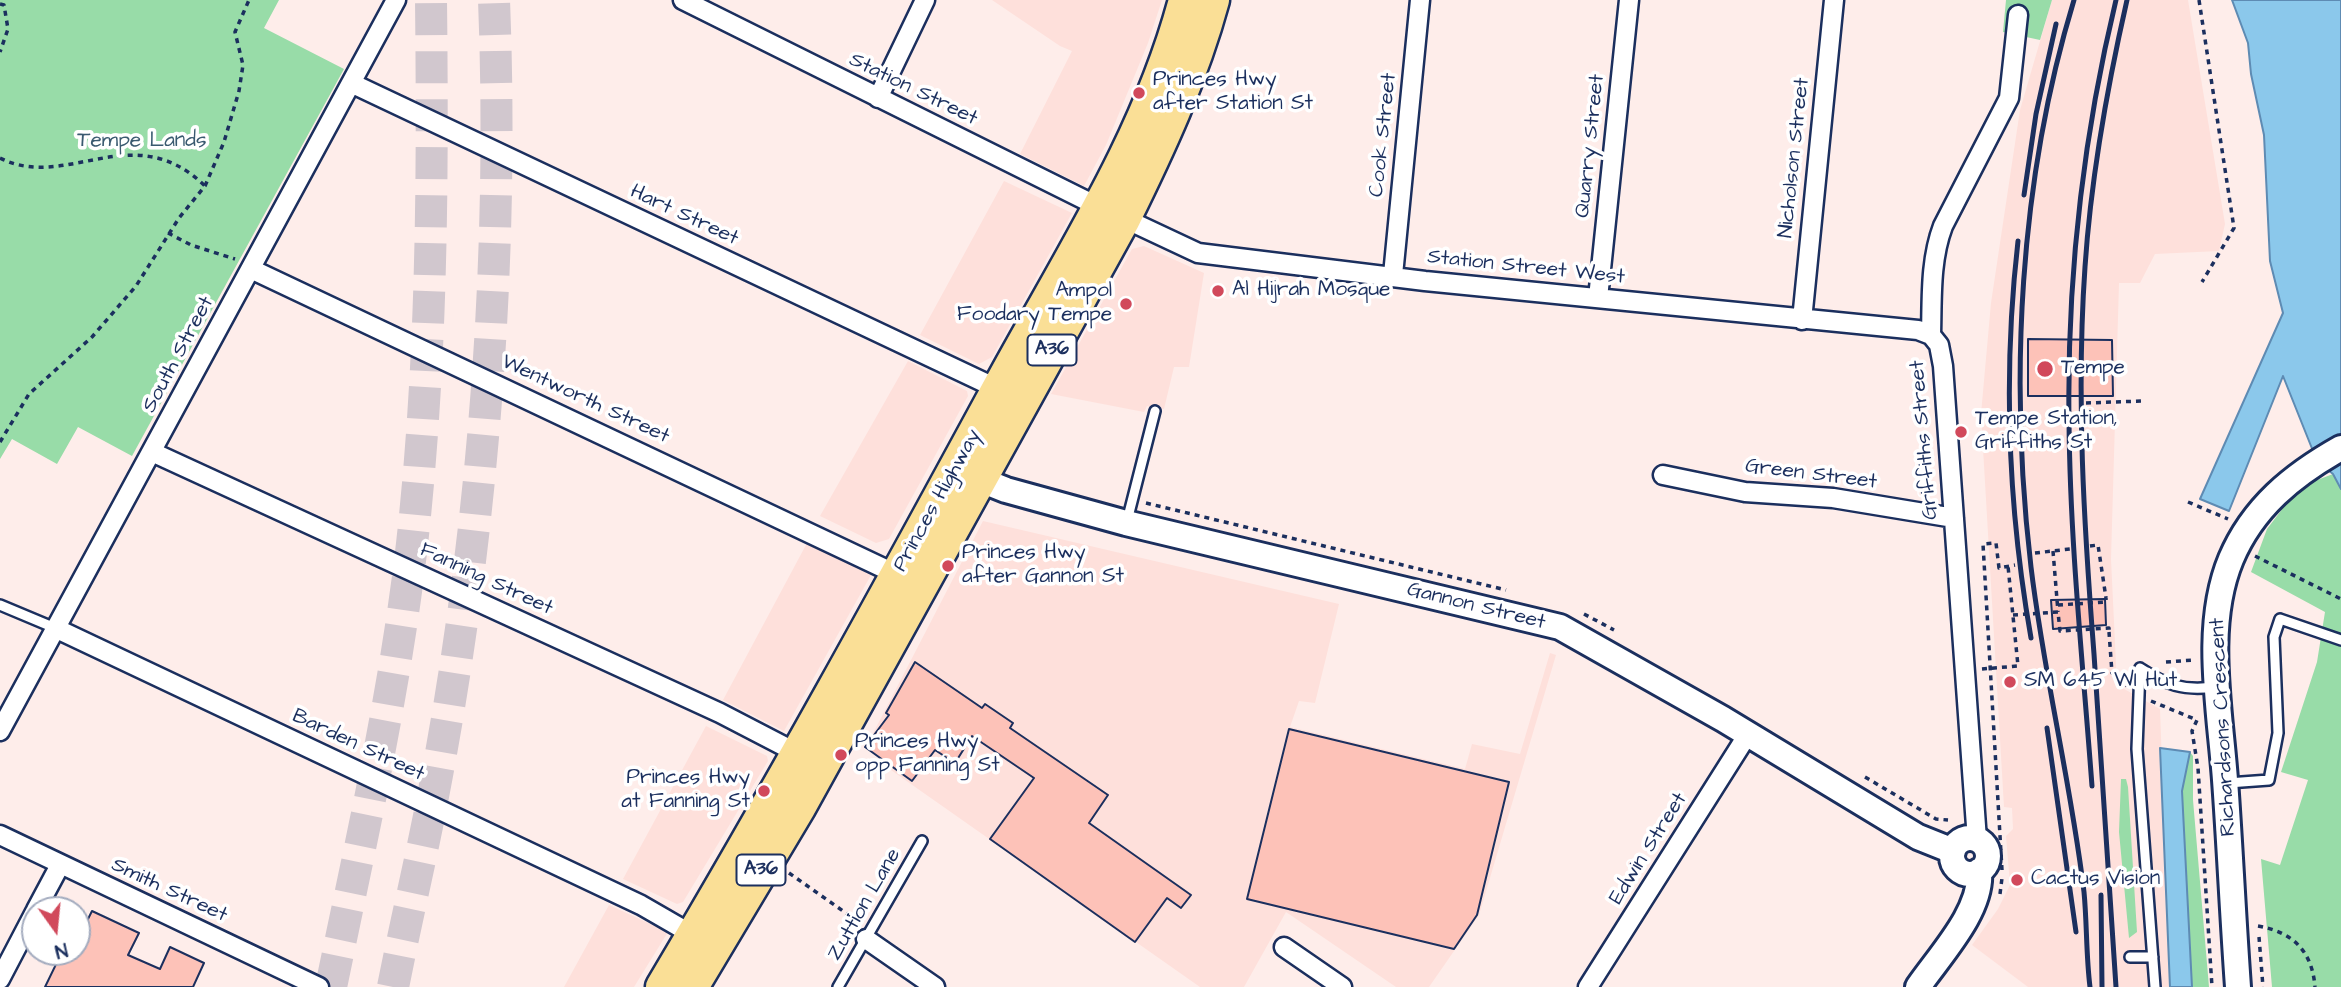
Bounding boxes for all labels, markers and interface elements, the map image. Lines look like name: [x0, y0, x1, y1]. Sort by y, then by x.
street label: Station Street: [845, 48, 981, 132]
place label: Princes Hwy after Station St: [1153, 68, 1313, 118]
street label: Cook Street: [1365, 72, 1403, 198]
street label: Quarry Street: [1571, 73, 1611, 219]
street label: Nicholson Street: [1774, 77, 1816, 239]
marker: Princes Hwy after Station St: [1131, 85, 1147, 101]
park label: Tempe Lands: [77, 129, 207, 155]
street label: Hart Street: [626, 180, 742, 252]
street label: Station Street West: [1426, 245, 1626, 291]
place label: Al Hijrah Mosque: [1232, 278, 1390, 304]
place label: Ampol Foodary Tempe: [957, 279, 1112, 329]
marker: Al Hijrah Mosque: [1210, 283, 1226, 299]
street label: South Street: [138, 293, 220, 417]
marker: Ampol Foodary Tempe: [1118, 296, 1134, 312]
road number: A36: [1028, 334, 1076, 366]
street label: Wentworth Street: [497, 350, 673, 450]
place label: Tempe: [2061, 356, 2125, 382]
street label: Griffiths Street: [1905, 359, 1945, 521]
marker: Tempe: [2035, 359, 2055, 379]
place label: Tempe Station, Griffiths St: [1975, 407, 2118, 457]
marker: Tempe Station, Griffiths St: [1953, 424, 1969, 440]
street label: Princes Highway: [889, 426, 987, 576]
street label: Green Street: [1744, 454, 1878, 496]
street label: Fanning Street: [415, 538, 557, 622]
place label: Princes Hwy after Gannon St: [962, 541, 1124, 591]
marker: Princes Hwy after Gannon St: [940, 558, 956, 574]
street label: Gannon Street: [1404, 578, 1548, 636]
street label: Richardsons Crescent: [2206, 617, 2242, 837]
place label: SM 645 WI Hut: [2024, 669, 2177, 695]
marker: SM 645 WI Hut: [2002, 674, 2018, 690]
street label: Barden Street: [288, 704, 428, 788]
place label: Princes Hwy opp Fanning St: [855, 730, 1000, 780]
marker: Princes Hwy opp Fanning St: [833, 747, 849, 763]
place label: Princes Hwy at Fanning St: [621, 766, 750, 816]
marker: Princes Hwy at Fanning St: [756, 783, 772, 799]
street label: Edwin Street: [1605, 788, 1693, 910]
street label: Zuttion Lane: [823, 845, 907, 965]
street label: Smith Street: [107, 853, 231, 929]
road number: A36: [736, 855, 786, 886]
place label: Cactus Vision: [2031, 867, 2160, 893]
marker: Cactus Vision: [2009, 872, 2025, 888]
north arrow: [21, 896, 91, 966]
text: N: [52, 935, 70, 964]

